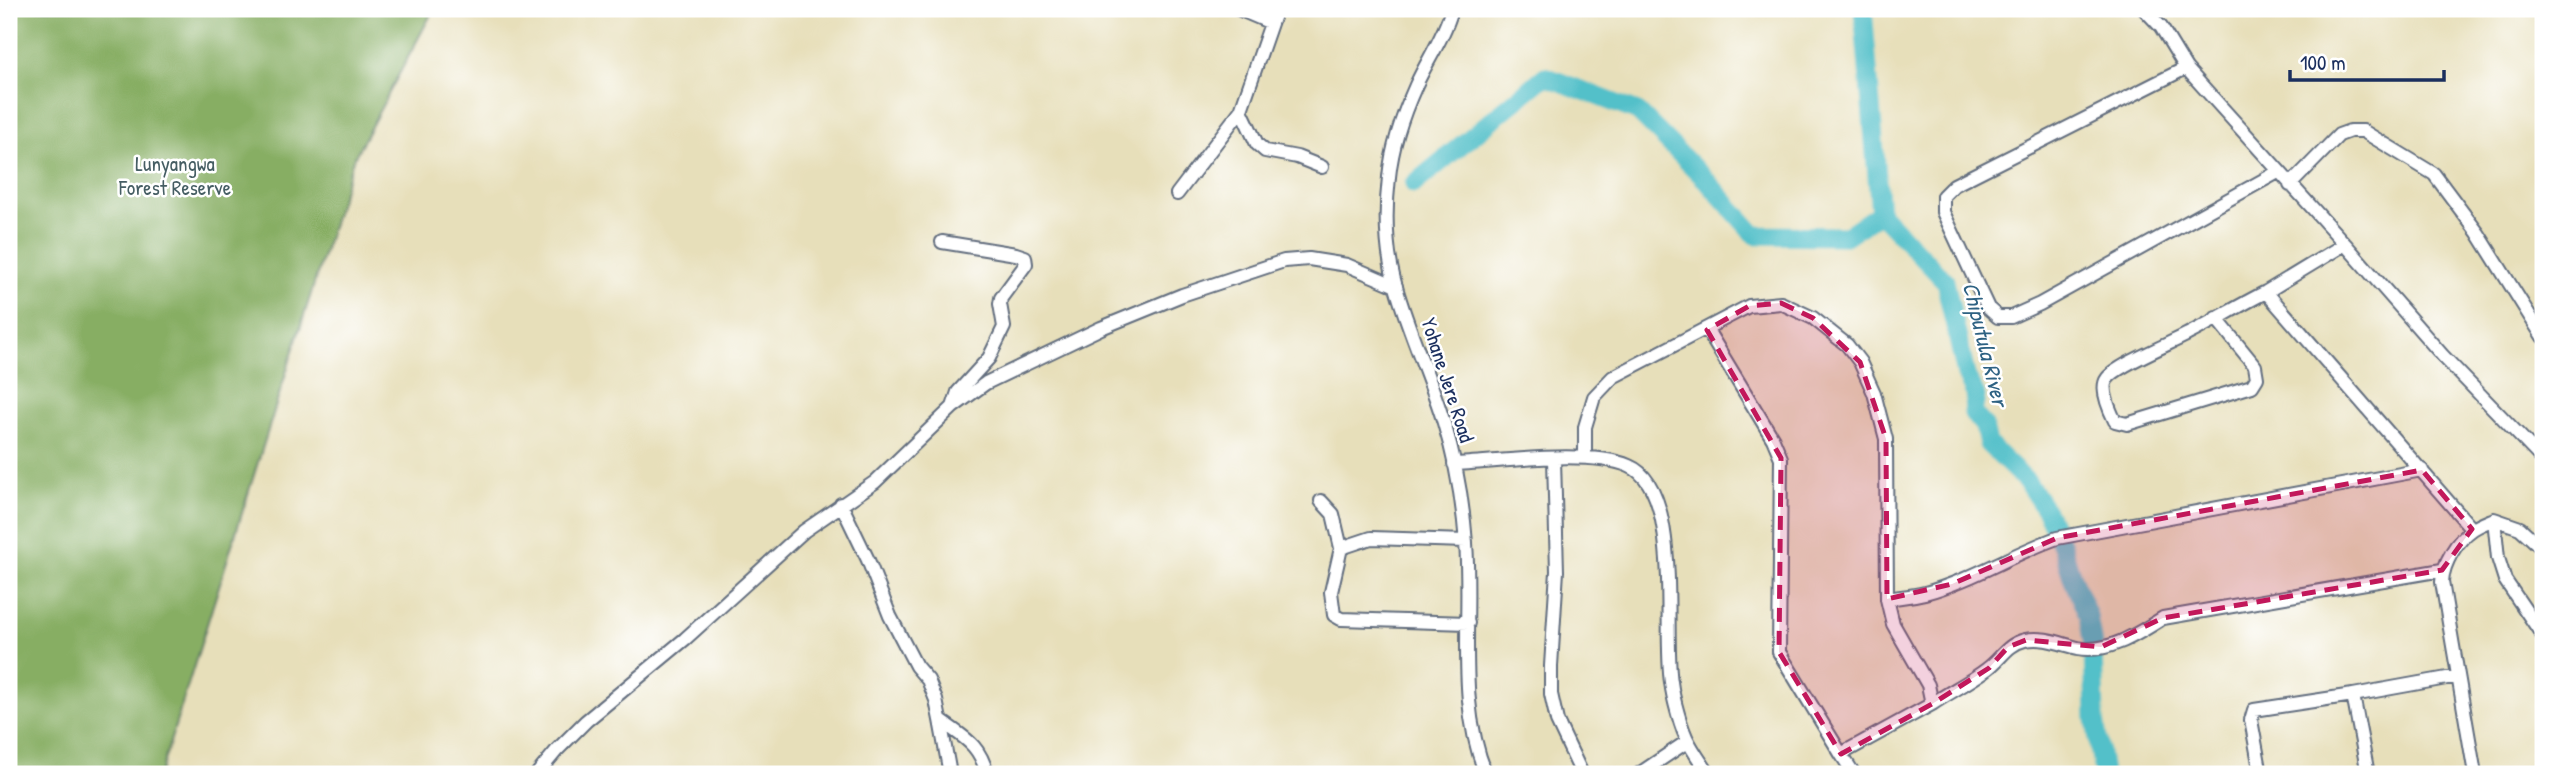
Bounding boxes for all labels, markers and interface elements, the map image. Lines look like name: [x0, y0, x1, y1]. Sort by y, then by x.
scale bar: [2290, 38, 2444, 82]
text: 100 m: [2300, 48, 2346, 77]
park label: Lunyangwa Forest Reserve: [118, 149, 231, 202]
water label: Chiputula River: [1955, 279, 2017, 413]
street label: Yohane Jere Road: [1414, 314, 1482, 446]

